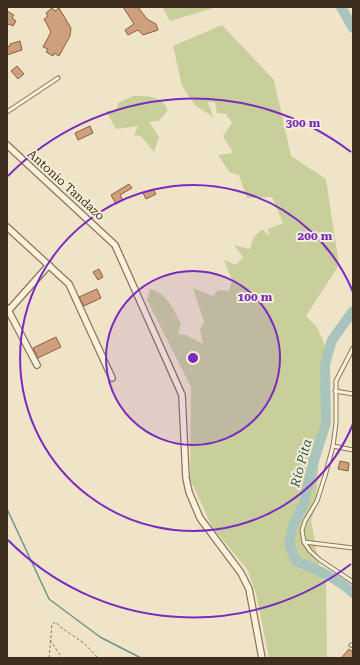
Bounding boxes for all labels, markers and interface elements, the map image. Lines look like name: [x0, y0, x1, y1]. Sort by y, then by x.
text: 300 m: [286, 116, 321, 130]
street label: Antonio Tandazo: [25, 147, 107, 223]
text: 200 m: [298, 229, 333, 243]
text: 100 m: [238, 290, 273, 304]
centre of rings: [186, 351, 200, 365]
water label: Río Pita: [287, 437, 315, 490]

